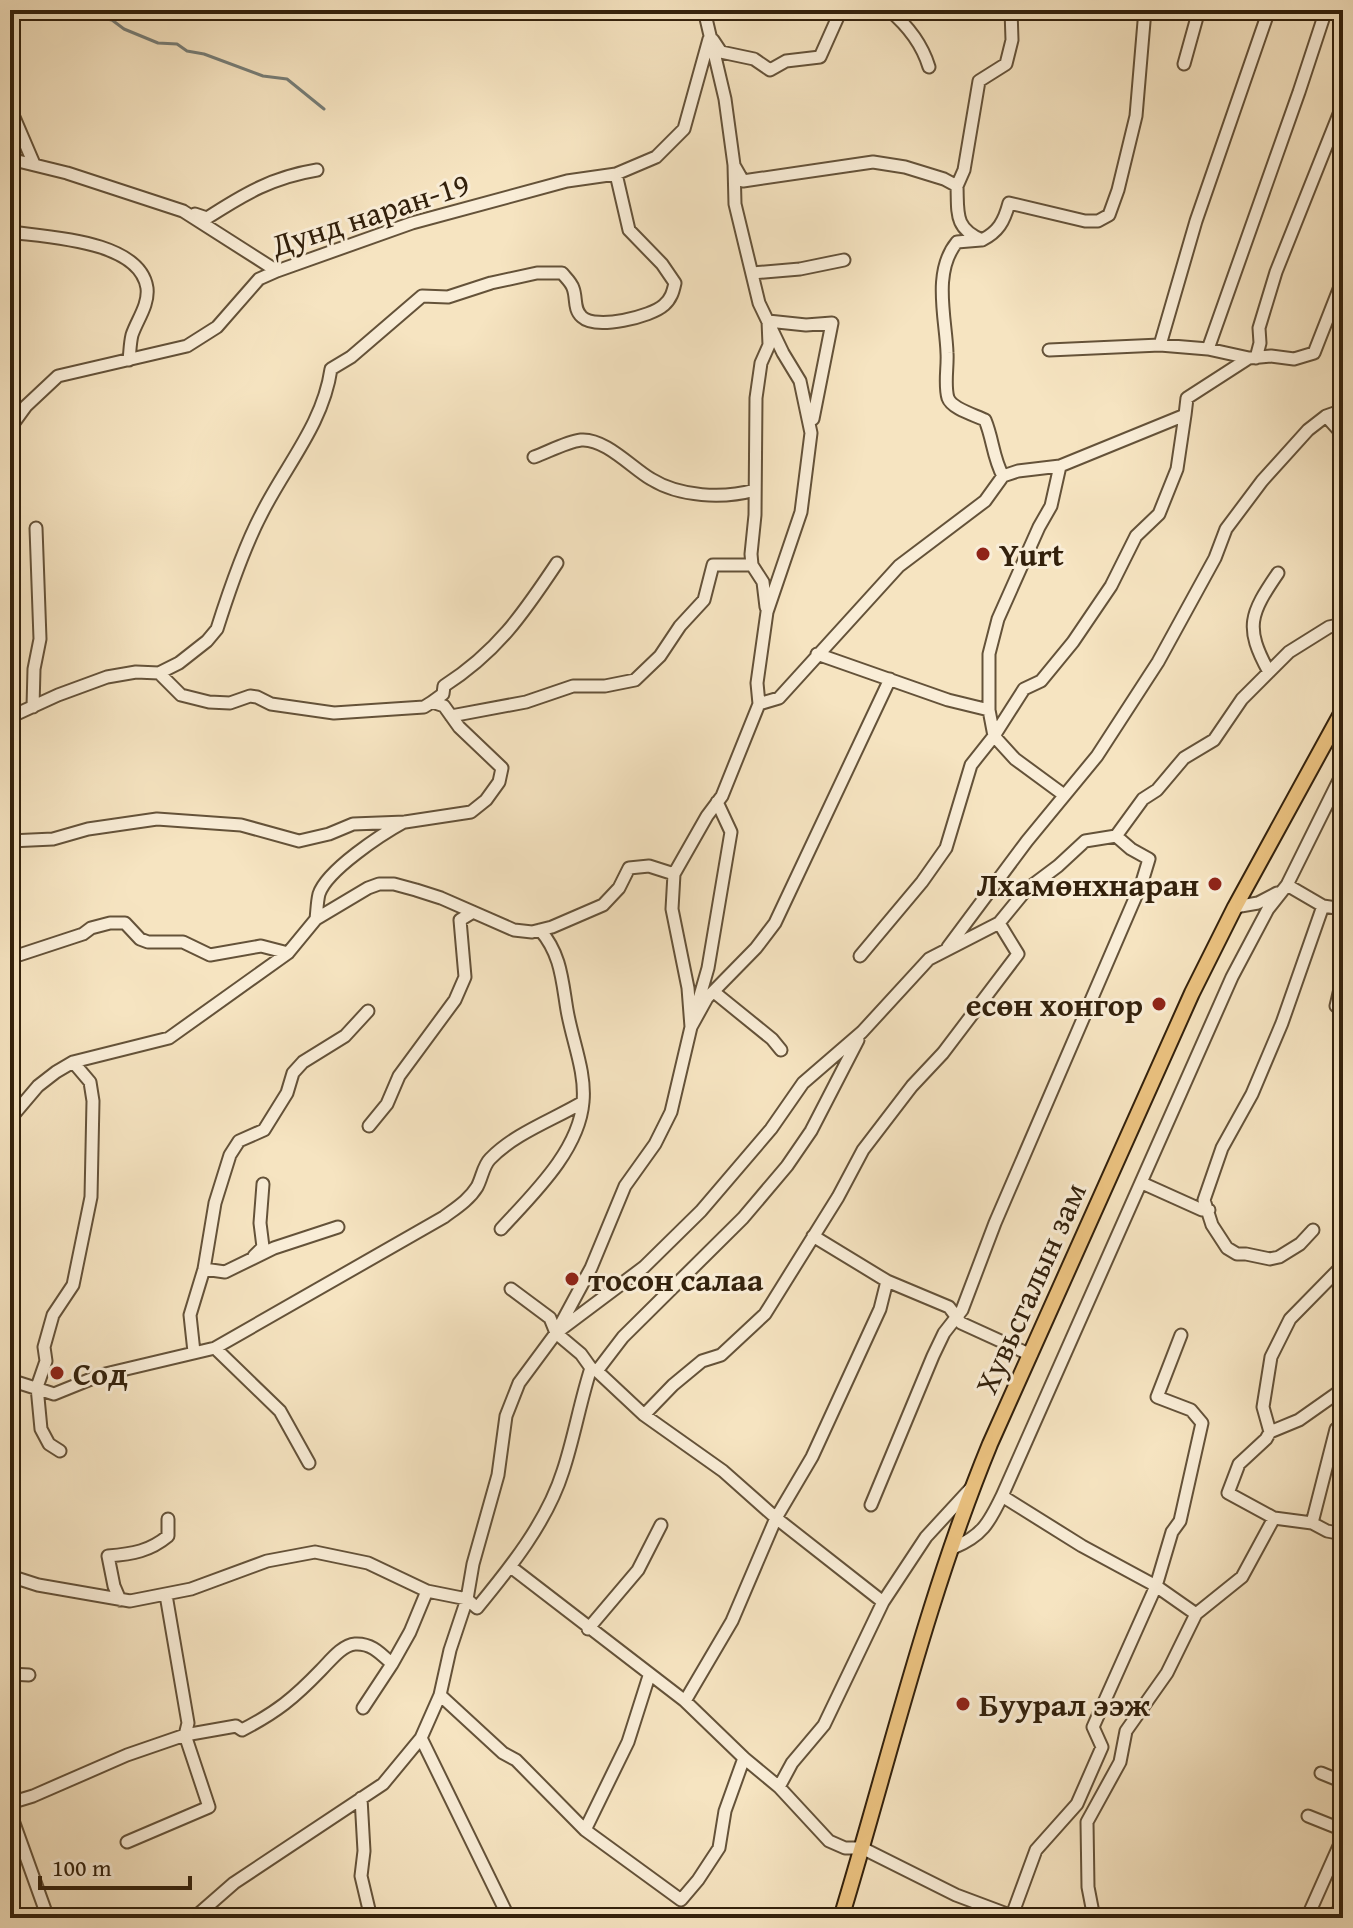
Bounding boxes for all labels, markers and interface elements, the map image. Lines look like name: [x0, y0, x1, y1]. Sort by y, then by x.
street label: Дунд наран-19: [264, 160, 475, 269]
place label: Yurt: [999, 531, 1064, 578]
marker: Yurt: [974, 545, 992, 563]
place label: Лхамөнхнаран: [976, 861, 1199, 908]
marker: Лхамөнхнаран: [1206, 875, 1224, 893]
place label: есөн хонгор: [966, 981, 1143, 1028]
marker: есөн хонгор: [1150, 995, 1168, 1013]
street label: Хувьсгалын зам: [962, 1175, 1098, 1401]
place label: тосон салаа: [588, 1256, 764, 1303]
marker: тосон салаа: [563, 1270, 581, 1288]
place label: Сод: [73, 1350, 128, 1397]
marker: Сод: [48, 1364, 66, 1382]
place label: Буурал ээж: [979, 1681, 1151, 1728]
marker: Буурал ээж: [954, 1695, 972, 1713]
scale bar: [40, 1840, 190, 1890]
text: 100 m: [52, 1850, 112, 1885]

